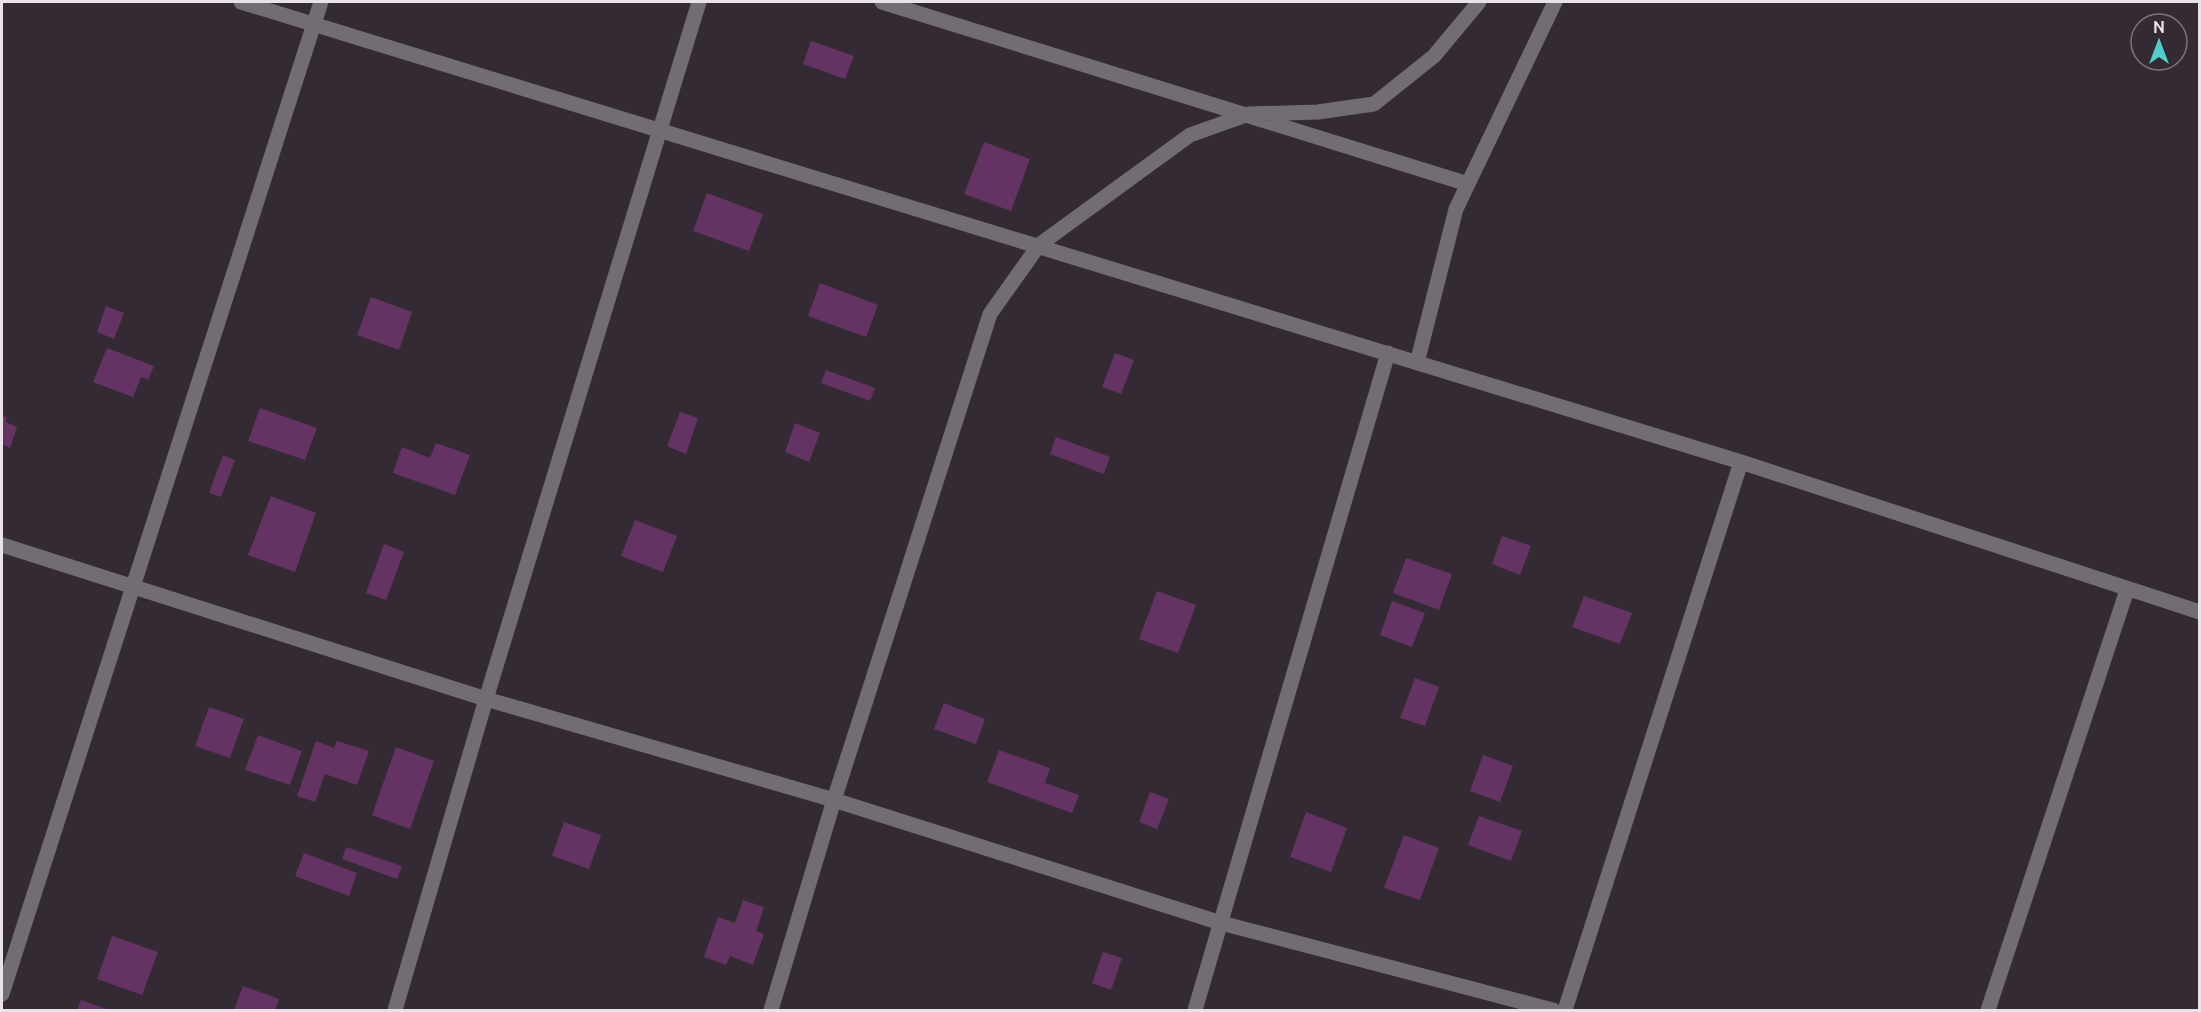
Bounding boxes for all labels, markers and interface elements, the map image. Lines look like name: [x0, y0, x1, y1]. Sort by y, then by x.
north arrow: [2129, 12, 2189, 72]
text: N: [2153, 18, 2165, 36]

